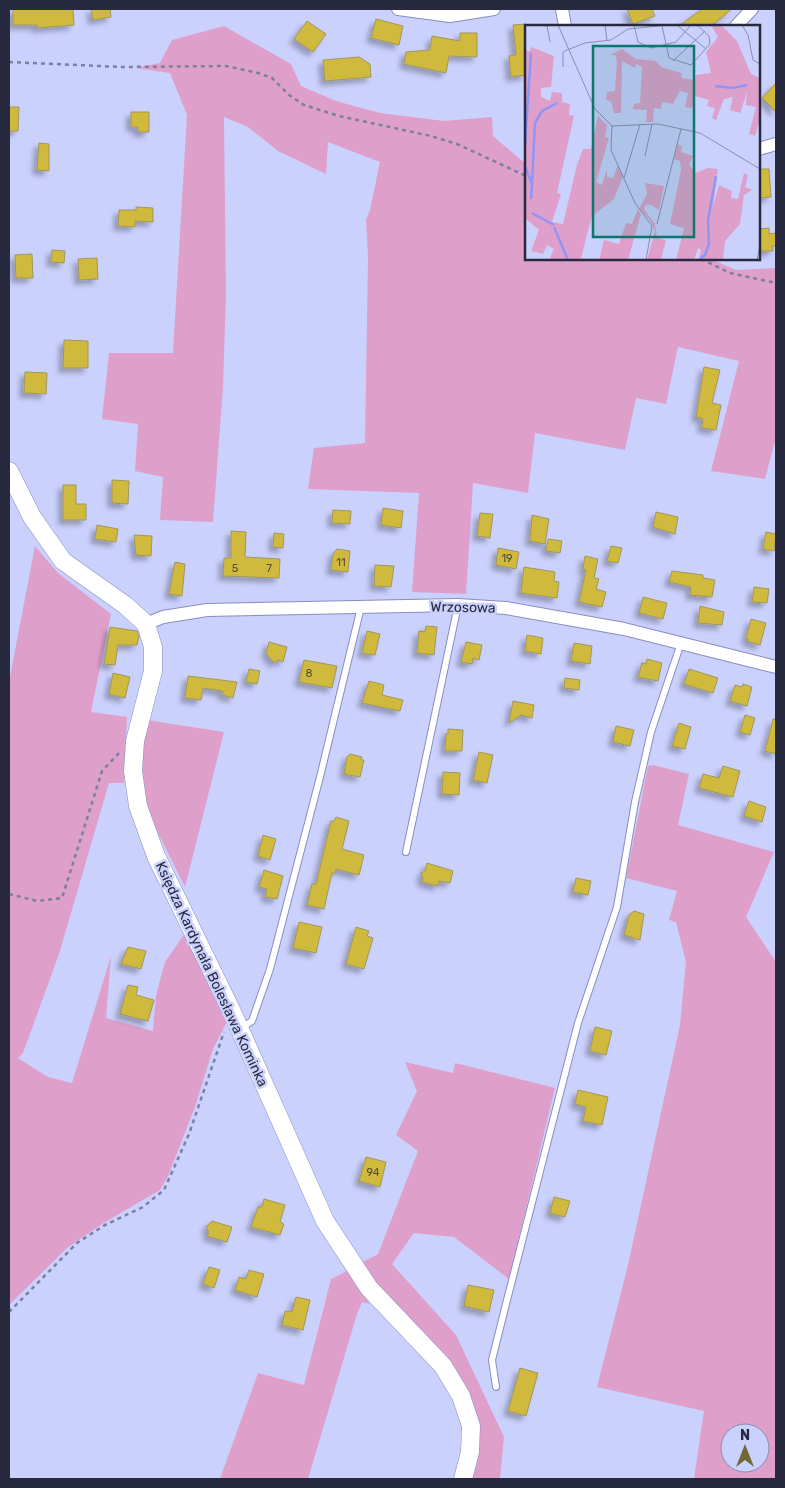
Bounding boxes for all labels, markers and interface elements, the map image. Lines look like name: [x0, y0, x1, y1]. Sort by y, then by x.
inset map: [525, 25, 760, 260]
house number: 19: [501, 552, 513, 565]
house number: 11: [336, 556, 346, 569]
house number: 5: [232, 562, 239, 575]
house number: 7: [266, 562, 272, 575]
street label: Wrzosowa: [430, 598, 496, 617]
house number: 8: [306, 667, 313, 680]
street label: Księdza Kardynała Bolesława Kominka: [152, 859, 271, 1089]
house number: 94: [366, 1166, 380, 1179]
north arrow: [720, 1423, 770, 1473]
text: N: [740, 1427, 750, 1444]

